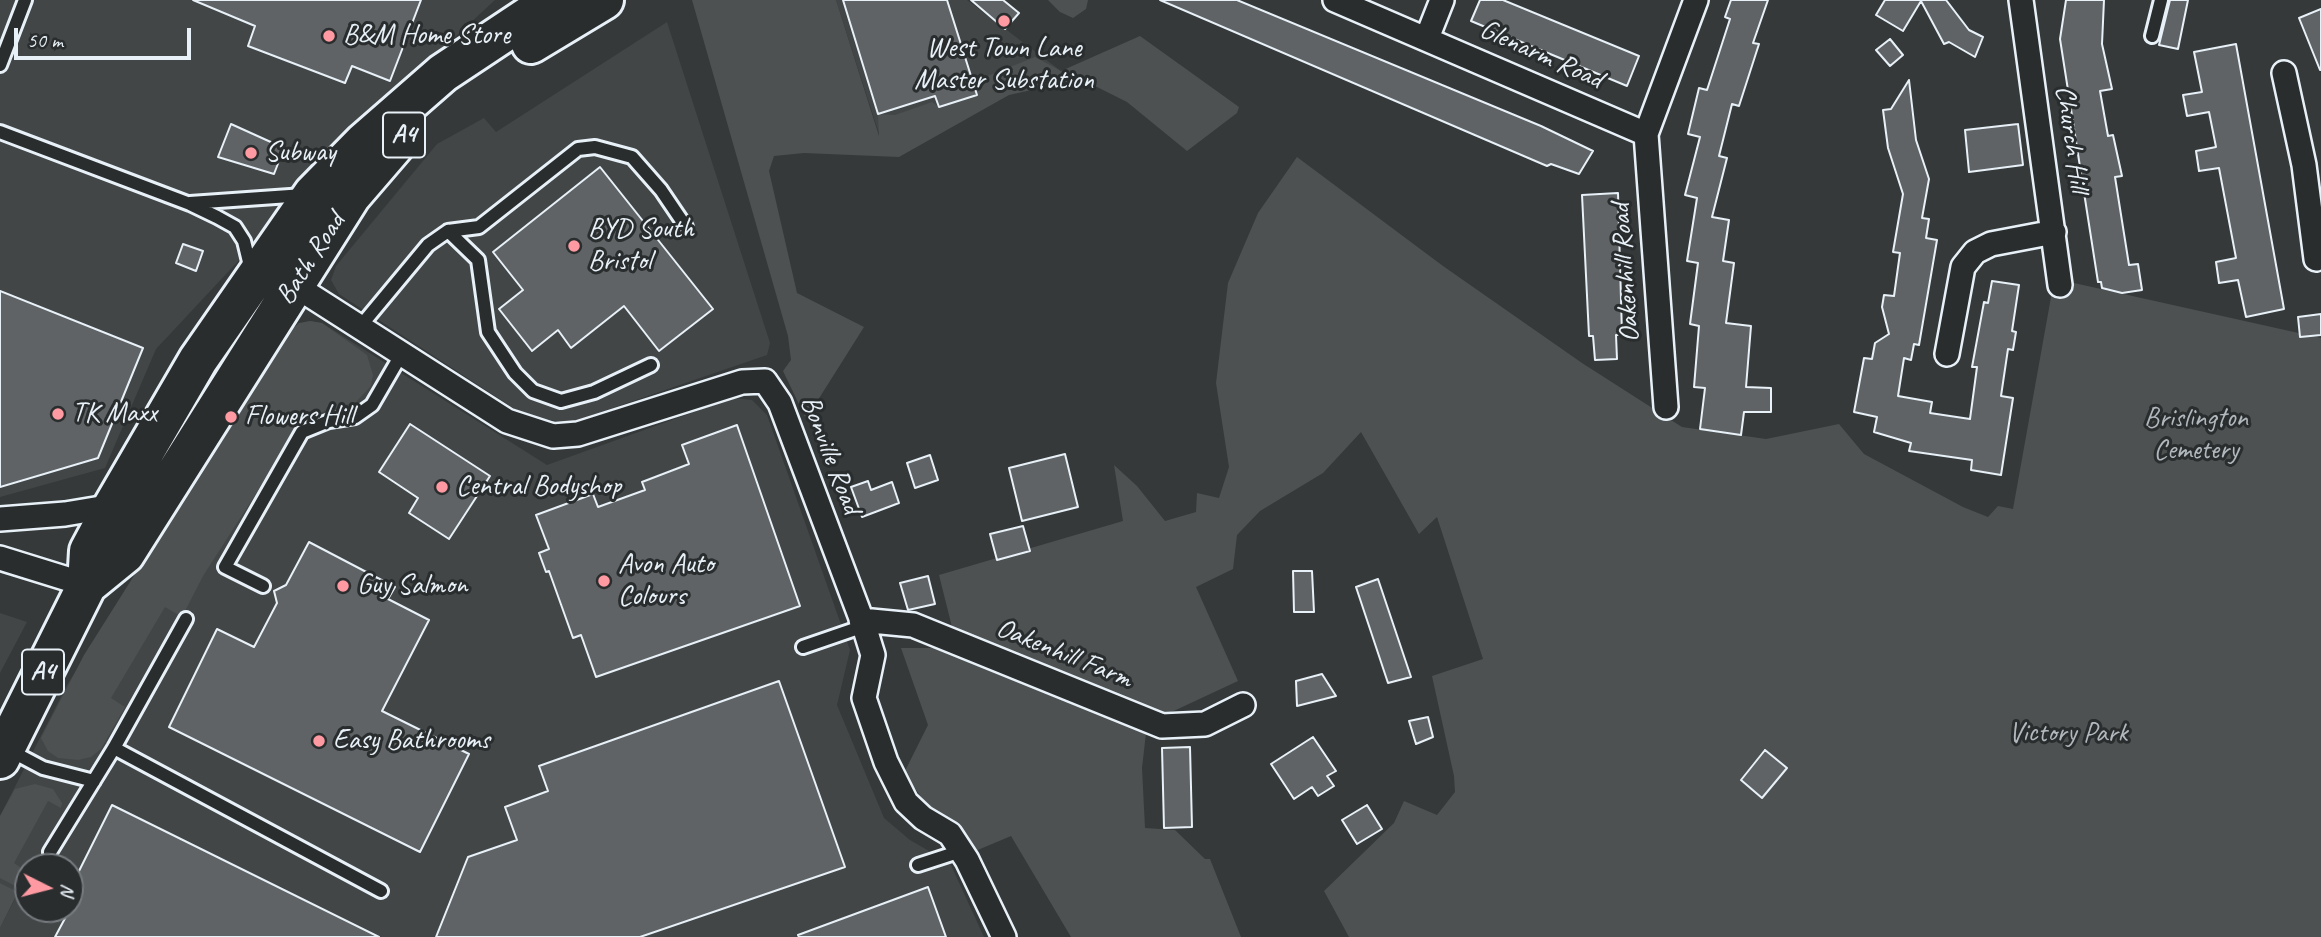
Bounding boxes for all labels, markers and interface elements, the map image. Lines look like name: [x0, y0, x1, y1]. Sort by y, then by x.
marker: West Town Lane Master Substation: [996, 13, 1012, 29]
street label: Glenarm Road: [1474, 13, 1608, 97]
scale bar: [18, 14, 194, 58]
place label: B&M Home Store: [343, 19, 510, 53]
text: 50 m: [27, 27, 63, 53]
marker: B&M Home Store: [321, 28, 337, 44]
place label: West Town Lane Master Substation: [914, 32, 1094, 98]
street label: Church Hill: [2047, 83, 2095, 195]
road number: A4: [383, 112, 425, 158]
place label: Subway: [265, 136, 336, 170]
marker: Subway: [243, 145, 259, 161]
street label: Oakenhill Road: [1604, 202, 1648, 344]
street label: Bath Road: [269, 207, 353, 311]
place label: BYD South Bristol: [588, 213, 694, 279]
marker: BYD South Bristol: [566, 238, 582, 254]
street label: Bonville Road: [792, 391, 868, 519]
place label: TK Maxx: [72, 397, 157, 431]
place label: Flowers Hill: [245, 400, 354, 434]
park label: Brislington Cemetery: [2144, 402, 2248, 468]
marker: TK Maxx: [50, 406, 66, 422]
marker: Flowers Hill: [223, 409, 239, 425]
place label: Central Bodyshop: [456, 470, 621, 504]
marker: Central Bodyshop: [434, 479, 450, 495]
place label: Avon Auto Colours: [618, 548, 714, 614]
place label: Guy Salmon: [357, 569, 467, 603]
marker: Avon Auto Colours: [596, 573, 612, 589]
marker: Guy Salmon: [335, 578, 351, 594]
street label: Oakenhill Farm: [991, 612, 1137, 696]
road number: A4: [22, 650, 64, 694]
park label: Victory Park: [2009, 717, 2127, 751]
place label: Easy Bathrooms: [333, 724, 490, 758]
marker: Easy Bathrooms: [311, 733, 327, 749]
north arrow: [14, 853, 84, 923]
text: N: [55, 883, 80, 897]

